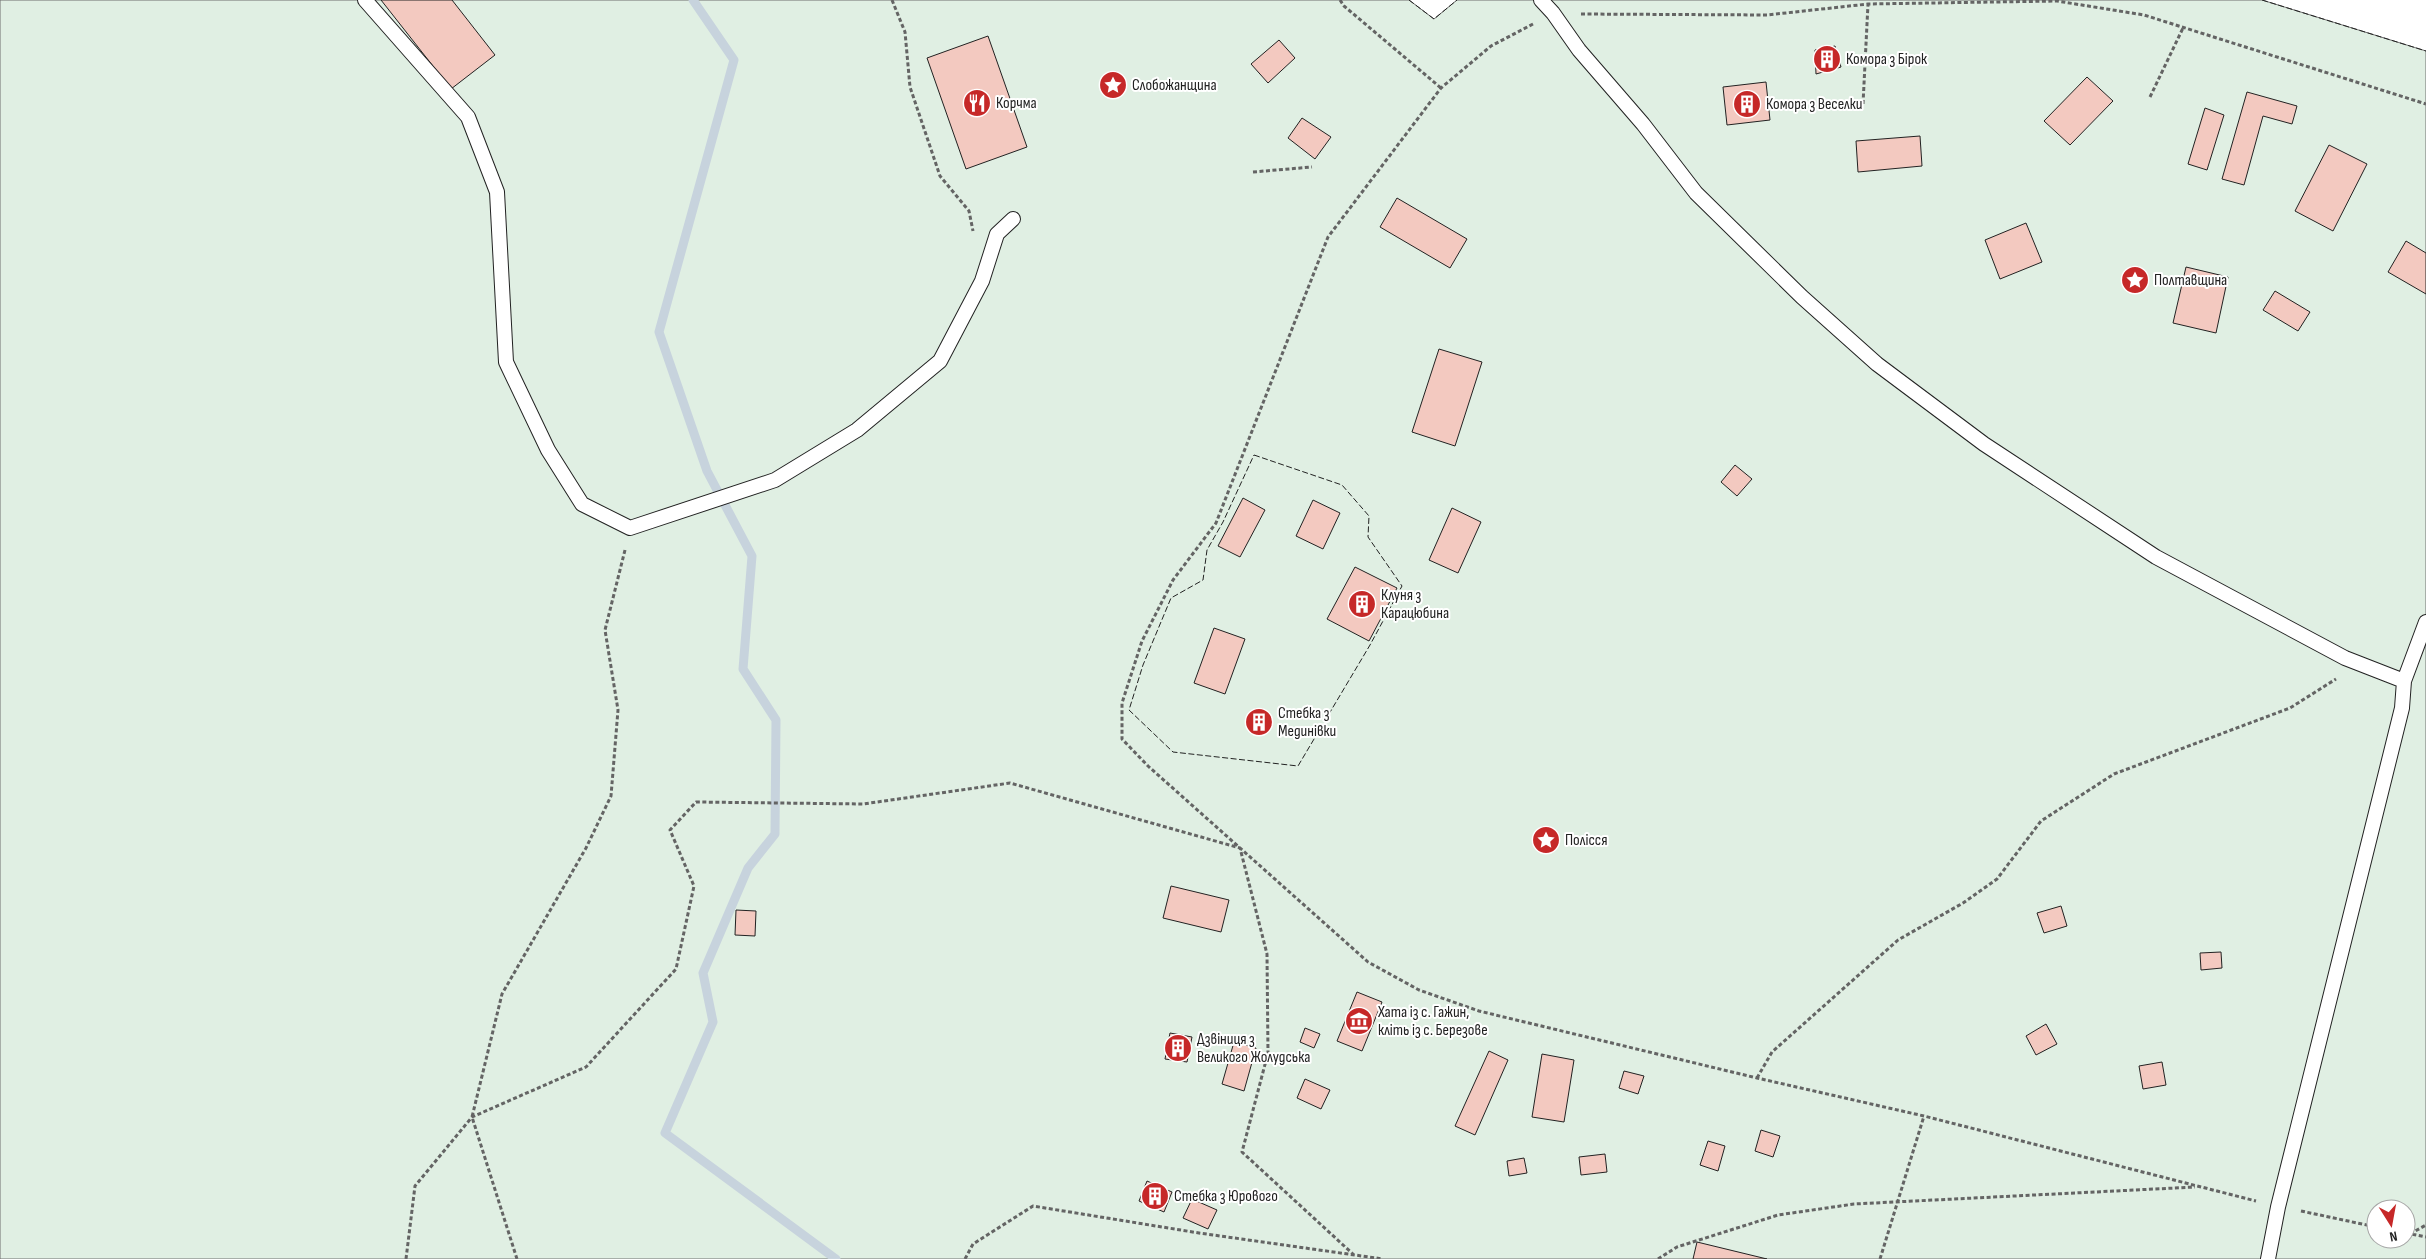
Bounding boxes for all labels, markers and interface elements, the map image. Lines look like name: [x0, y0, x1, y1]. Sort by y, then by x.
building icon: Комора з Бірок: [1812, 44, 1842, 74]
place label: Комора з Бірок: [1846, 50, 1928, 69]
place icon: Слобожанщина: [1098, 70, 1128, 100]
place label: Слобожанщина: [1132, 76, 1217, 95]
restaurant icon: Корчма: [962, 88, 992, 118]
building icon: Комора з Веселки: [1732, 89, 1762, 119]
place label: Корчма: [996, 94, 1037, 113]
place label: Комора з Веселки: [1766, 95, 1862, 114]
place icon: Полтавщина: [2120, 265, 2150, 295]
place label: Полтавщина: [2154, 271, 2227, 290]
place label: Клуня з Карацюбина: [1381, 586, 1449, 623]
building icon: Клуня з Карацюбина: [1347, 589, 1377, 619]
place label: Стебка з Мединівки: [1278, 704, 1336, 741]
building icon: Стебка з Мединівки: [1244, 707, 1274, 737]
place icon: Полісся: [1531, 825, 1561, 855]
place label: Полісся: [1565, 831, 1607, 850]
place label: Хата із с. Гажин, кліть із с. Березове: [1377, 1003, 1488, 1040]
museum icon: Хата із с. Гажин, кліть із с. Березове: [1344, 1006, 1374, 1036]
place label: Дзвіниця з Великого Жолудська: [1197, 1030, 1310, 1067]
building icon: Дзвіниця з Великого Жолудська: [1163, 1033, 1193, 1063]
building icon: Стебка з Юрового: [1140, 1181, 1170, 1211]
place label: Стебка з Юрового: [1174, 1187, 1278, 1206]
north arrow: [2366, 1199, 2416, 1249]
text: N: [2388, 1227, 2399, 1245]

